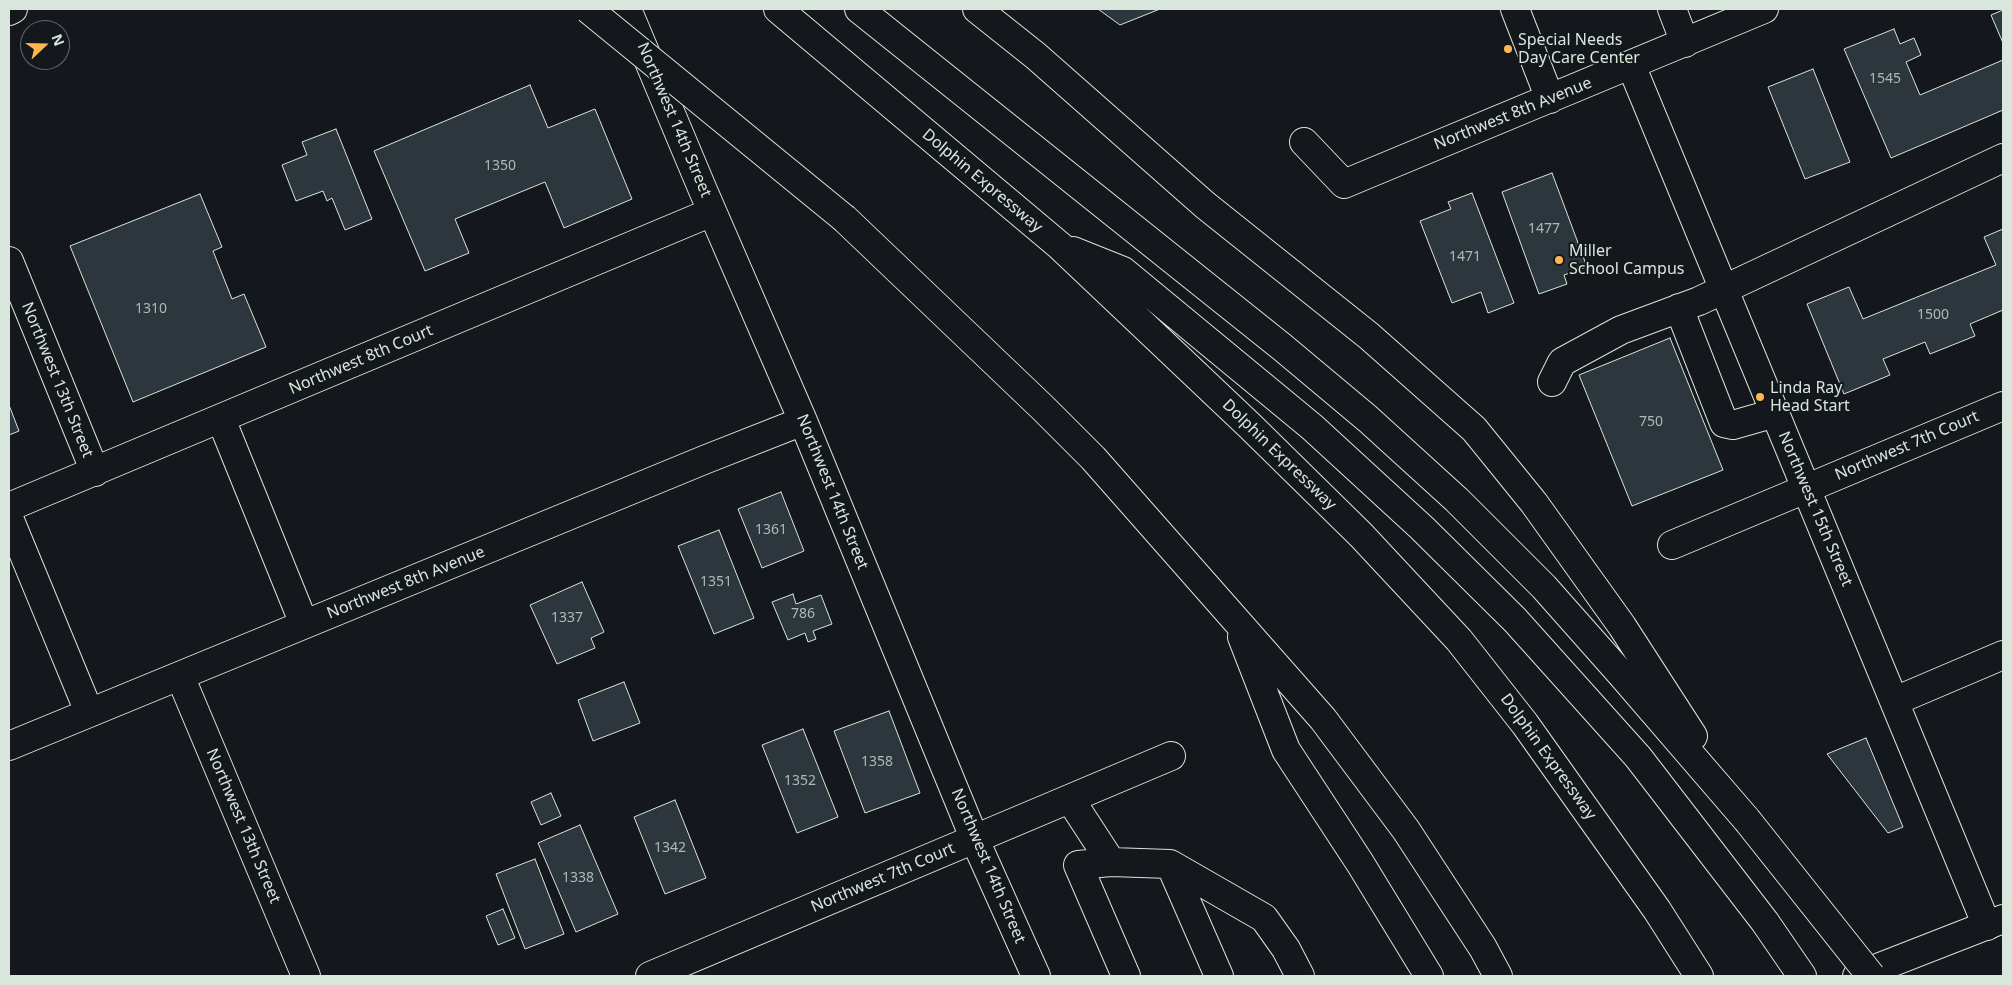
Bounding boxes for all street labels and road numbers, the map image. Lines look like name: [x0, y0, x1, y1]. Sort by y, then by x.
street label: Northwest 14th Street: [633, 40, 715, 200]
street label: Northwest 8th Avenue: [1431, 74, 1595, 154]
street label: Dolphin Expressway: [918, 125, 1046, 237]
street label: Northwest 13th Street: [17, 299, 97, 461]
street label: Northwest 8th Court: [286, 321, 436, 399]
street label: Dolphin Expressway: [1218, 396, 1340, 514]
street label: Northwest 7th Court: [1832, 407, 1982, 485]
street label: Northwest 14th Street: [792, 411, 872, 573]
street label: Northwest 15th Street: [1774, 429, 1856, 589]
street label: Northwest 8th Avenue: [324, 543, 488, 623]
street label: Dolphin Expressway: [1496, 690, 1600, 824]
street label: Northwest 13th Street: [202, 746, 284, 906]
street label: Northwest 14th Street: [947, 786, 1029, 946]
street label: Northwest 7th Court: [808, 839, 958, 917]

